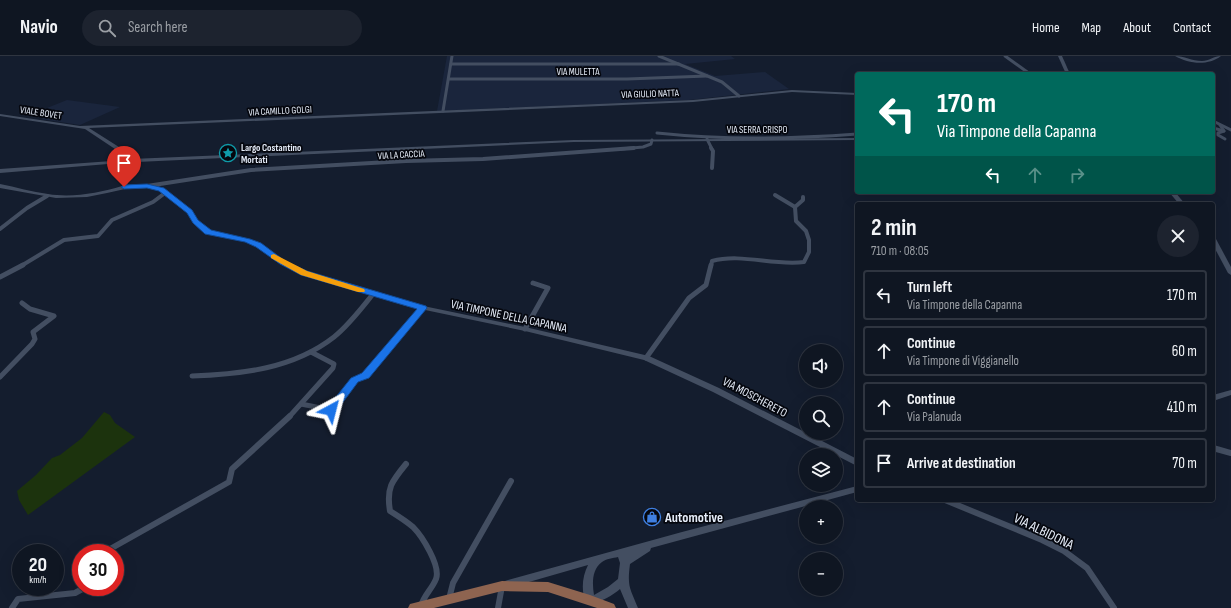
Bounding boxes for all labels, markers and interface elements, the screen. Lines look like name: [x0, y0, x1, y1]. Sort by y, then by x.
search box: [82, 10, 362, 46]
text: Navio: [20, 16, 58, 39]
icon: search: [96, 17, 118, 39]
text: Search here: [128, 18, 188, 37]
text: Home: [1032, 19, 1060, 36]
text: Map: [1082, 19, 1101, 36]
text: About: [1123, 19, 1151, 36]
text: Contact: [1173, 19, 1211, 36]
street label: VIA MULETTA: [556, 66, 600, 78]
street label: VIA GIULIO NATTA: [621, 87, 680, 101]
text: 170 m: [937, 87, 996, 120]
icon: left: [871, 88, 923, 140]
street label: VIA CAMILLO GOLGI: [248, 103, 312, 119]
street label: VIALE BOVET: [19, 104, 63, 122]
text: Via Timpone della Capanna: [937, 121, 1096, 142]
street label: VIA SERRA CRISPO: [727, 124, 787, 136]
place label: Largo Costantino Mortati: [241, 142, 301, 166]
place icon: Largo Costantino Mortati: [218, 143, 238, 163]
pin: [107, 146, 141, 187]
street label: VIA LA CACCIA: [377, 148, 426, 162]
icon: arrive: [113, 152, 135, 174]
icon: left: [982, 164, 1004, 186]
icon: ahead: [1024, 164, 1046, 186]
icon: right: [1066, 164, 1088, 186]
text: 2 min: [871, 213, 917, 242]
button: close: [1157, 215, 1199, 257]
text: 710 m · 08:05: [871, 243, 929, 259]
text: Turn left: [907, 278, 952, 297]
icon: left: [873, 284, 895, 306]
text: 170 m: [1167, 286, 1197, 305]
street label: VIA TIMPONE DELLA CAPANNA: [449, 297, 569, 336]
text: Via Timpone della Capanna: [907, 297, 1022, 313]
text: Continue: [907, 334, 956, 353]
icon: ahead: [873, 340, 895, 362]
text: 60 m: [1172, 342, 1197, 361]
map controls: [799, 344, 843, 596]
button: sound: [799, 344, 843, 388]
text: Via Timpone di Viggianello: [907, 353, 1019, 369]
street label: VIA MOSCHERETO: [720, 374, 790, 421]
position arrow: [310, 389, 352, 431]
text: Continue: [907, 390, 956, 409]
button: search: [799, 396, 843, 440]
icon: ahead: [873, 396, 895, 418]
text: 410 m: [1167, 398, 1197, 417]
text: Via Palanuda: [907, 409, 962, 425]
button: layers: [799, 448, 843, 492]
icon: arrive: [873, 452, 895, 474]
text: Arrive at destination: [907, 454, 1016, 473]
text: 70 m: [1172, 454, 1197, 473]
button: +: [799, 500, 843, 544]
shop icon: Automotive: [642, 507, 662, 527]
place label: Automotive: [664, 509, 723, 526]
street label: VIA ALBIDONA: [1011, 510, 1077, 554]
speed limit sign: 30: [72, 544, 124, 596]
button: −: [799, 552, 843, 596]
text: 20: [29, 553, 47, 577]
text: km/h: [29, 574, 47, 586]

